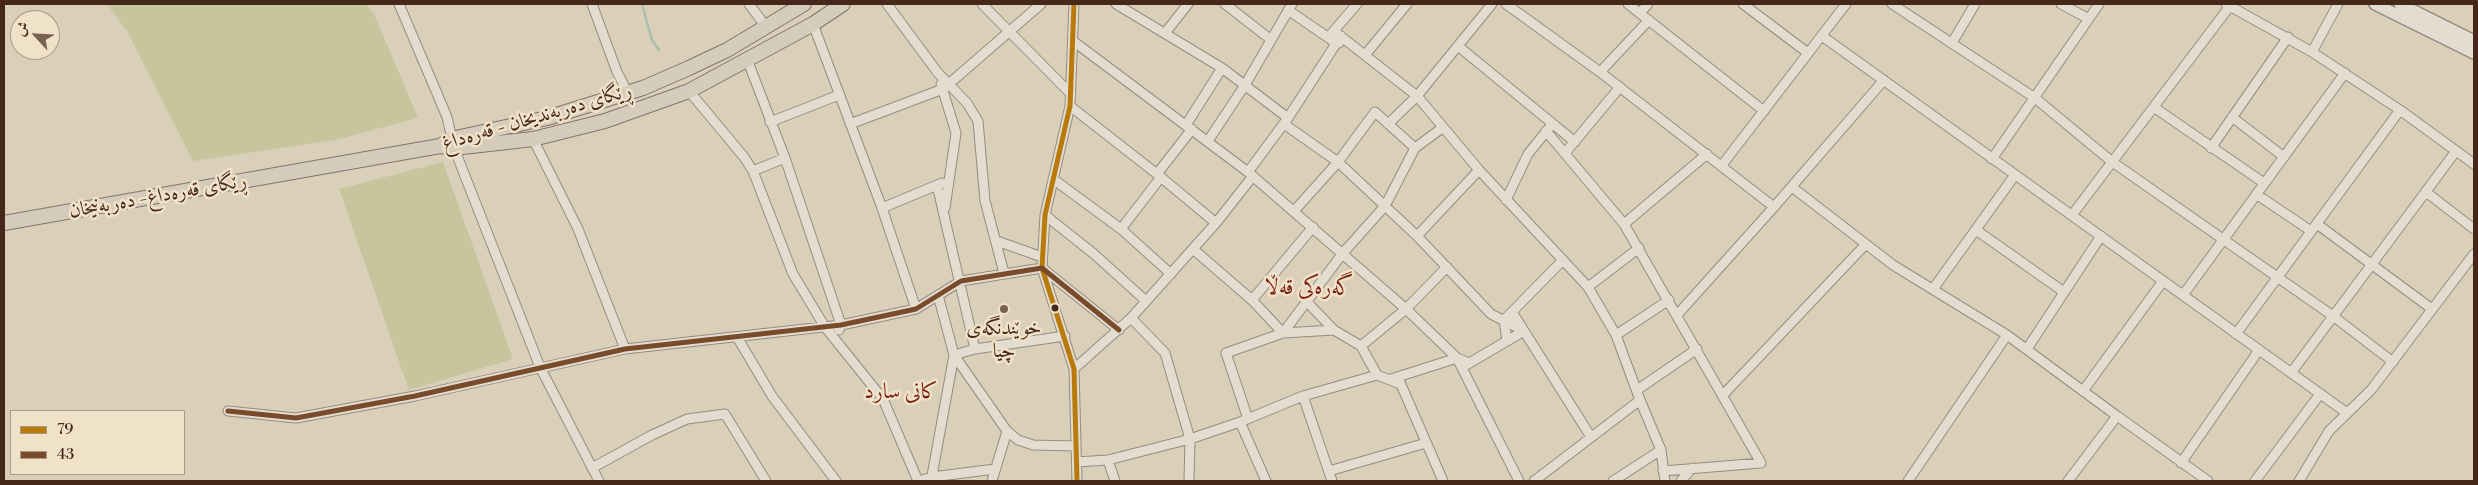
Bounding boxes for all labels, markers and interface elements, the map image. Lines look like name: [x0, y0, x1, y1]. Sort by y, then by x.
north arrow: [10, 10, 60, 60]
text: ش: [11, 19, 33, 39]
street label: ڕێگای دەربەندیخان - قەرەداغ: [439, 79, 635, 157]
street label: ڕێگاى قه‌ره‌داغ- ده‌ربه‌نیخان: [67, 170, 249, 224]
district label: گەرەکی قەڵا: [1265, 276, 1353, 302]
marker: خوێندنگەی چیا: [998, 303, 1010, 315]
unlabelled marker: [1050, 303, 1060, 313]
place label: خوێندنگەی چیا: [966, 317, 1042, 364]
district label: کانی سارد: [864, 380, 938, 406]
legend: [10, 410, 185, 475]
text: 79: [57, 420, 73, 439]
text: 43: [57, 445, 74, 464]

